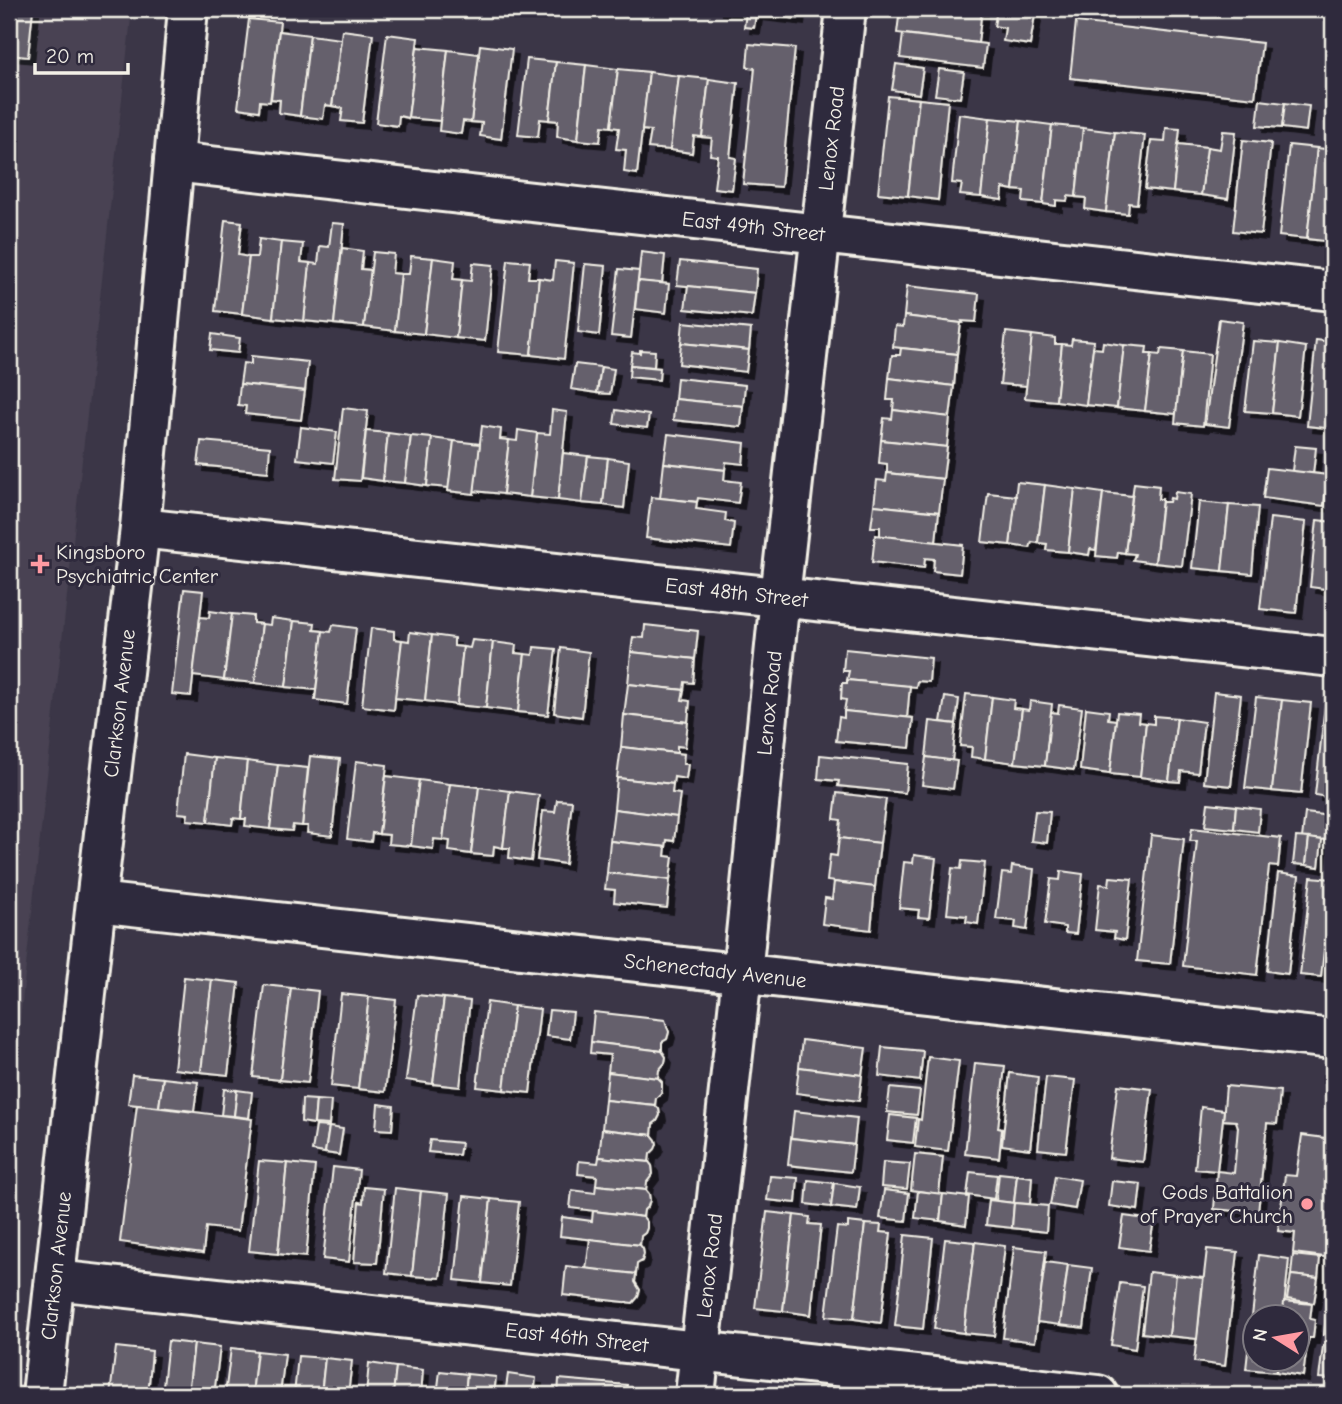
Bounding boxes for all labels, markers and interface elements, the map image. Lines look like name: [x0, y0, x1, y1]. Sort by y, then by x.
scale bar: [35, 32, 128, 76]
text: 20 m: [46, 44, 94, 68]
street label: Lenox Road: [814, 85, 849, 192]
street label: East 49th Street: [681, 207, 827, 246]
place label: Kingsboro Psychiatric Center: [56, 540, 219, 588]
marker: Kingsboro Psychiatric Center: [30, 554, 50, 574]
street label: East 48th Street: [664, 573, 810, 612]
street label: Clarkson Avenue: [99, 628, 140, 779]
street label: Lenox Road: [752, 649, 787, 757]
street label: Schenectady Avenue: [623, 949, 808, 993]
place label: Gods Battalion of Prayer Church: [1140, 1180, 1293, 1228]
street label: Clarkson Avenue: [36, 1190, 76, 1341]
marker: Gods Battalion of Prayer Church: [1299, 1196, 1315, 1212]
street label: Lenox Road: [692, 1212, 727, 1319]
north arrow: [1240, 1302, 1310, 1372]
street label: East 46th Street: [504, 1318, 651, 1357]
text: N: [1248, 1327, 1272, 1343]

